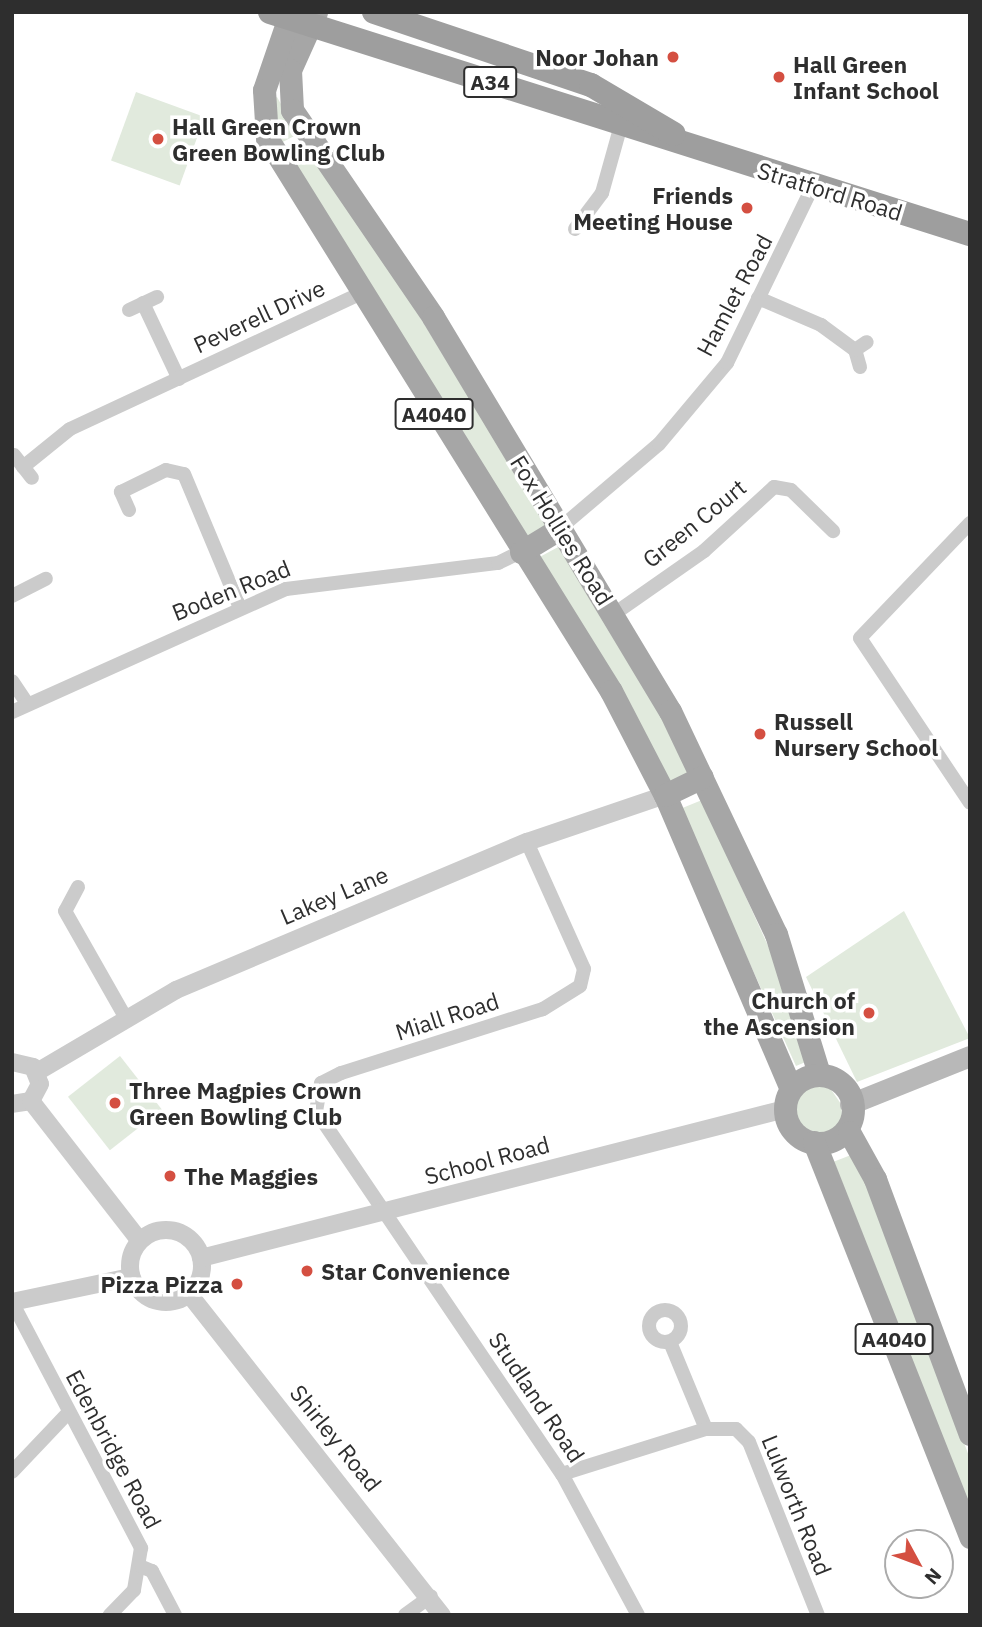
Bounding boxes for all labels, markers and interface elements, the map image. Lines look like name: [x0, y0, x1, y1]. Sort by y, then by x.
place label: Noor Johan: [535, 43, 659, 71]
marker: Noor Johan: [665, 49, 681, 65]
place label: Hall Green Infant School: [793, 50, 939, 104]
road number: A34: [462, 64, 518, 100]
marker: Hall Green Infant School: [771, 69, 787, 85]
place label: Hall Green Crown Green Bowling Club: [172, 112, 385, 166]
marker: Hall Green Crown Green Bowling Club: [150, 131, 166, 147]
street label: Stratford Road: [754, 156, 906, 226]
place label: Friends Meeting House: [573, 181, 733, 235]
marker: Friends Meeting House: [739, 200, 755, 216]
street label: Hamlet Road: [690, 229, 778, 361]
street label: Peverell Drive: [189, 274, 329, 358]
road number: A4040: [394, 396, 474, 432]
street label: Fox Hollies Road: [505, 450, 619, 610]
street label: Green Court: [637, 473, 751, 573]
street label: Boden Road: [168, 554, 294, 626]
place label: Russell Nursery School: [774, 707, 938, 761]
marker: Russell Nursery School: [752, 726, 768, 742]
street label: Lakey Lane: [276, 860, 392, 930]
street label: Miall Road: [392, 986, 502, 1046]
place label: Church of the Ascension: [704, 986, 855, 1040]
marker: Church of the Ascension: [861, 1005, 877, 1021]
place label: Three Magpies Crown Green Bowling Club: [129, 1076, 362, 1130]
marker: Three Magpies Crown Green Bowling Club: [107, 1095, 123, 1111]
street label: School Road: [421, 1130, 553, 1190]
place label: The Maggies: [184, 1162, 318, 1190]
marker: The Maggies: [162, 1168, 178, 1184]
place label: Star Convenience: [321, 1257, 510, 1285]
marker: Star Convenience: [299, 1263, 315, 1279]
place label: Pizza Pizza: [100, 1270, 223, 1298]
marker: Pizza Pizza: [229, 1276, 245, 1292]
road number: A4040: [854, 1322, 934, 1356]
street label: Studland Road: [483, 1327, 591, 1467]
street label: Edenbridge Road: [60, 1365, 168, 1533]
street label: Shirley Road: [285, 1379, 387, 1497]
street label: Lulworth Road: [756, 1431, 838, 1579]
north arrow: [884, 1529, 954, 1599]
text: N: [920, 1563, 947, 1590]

